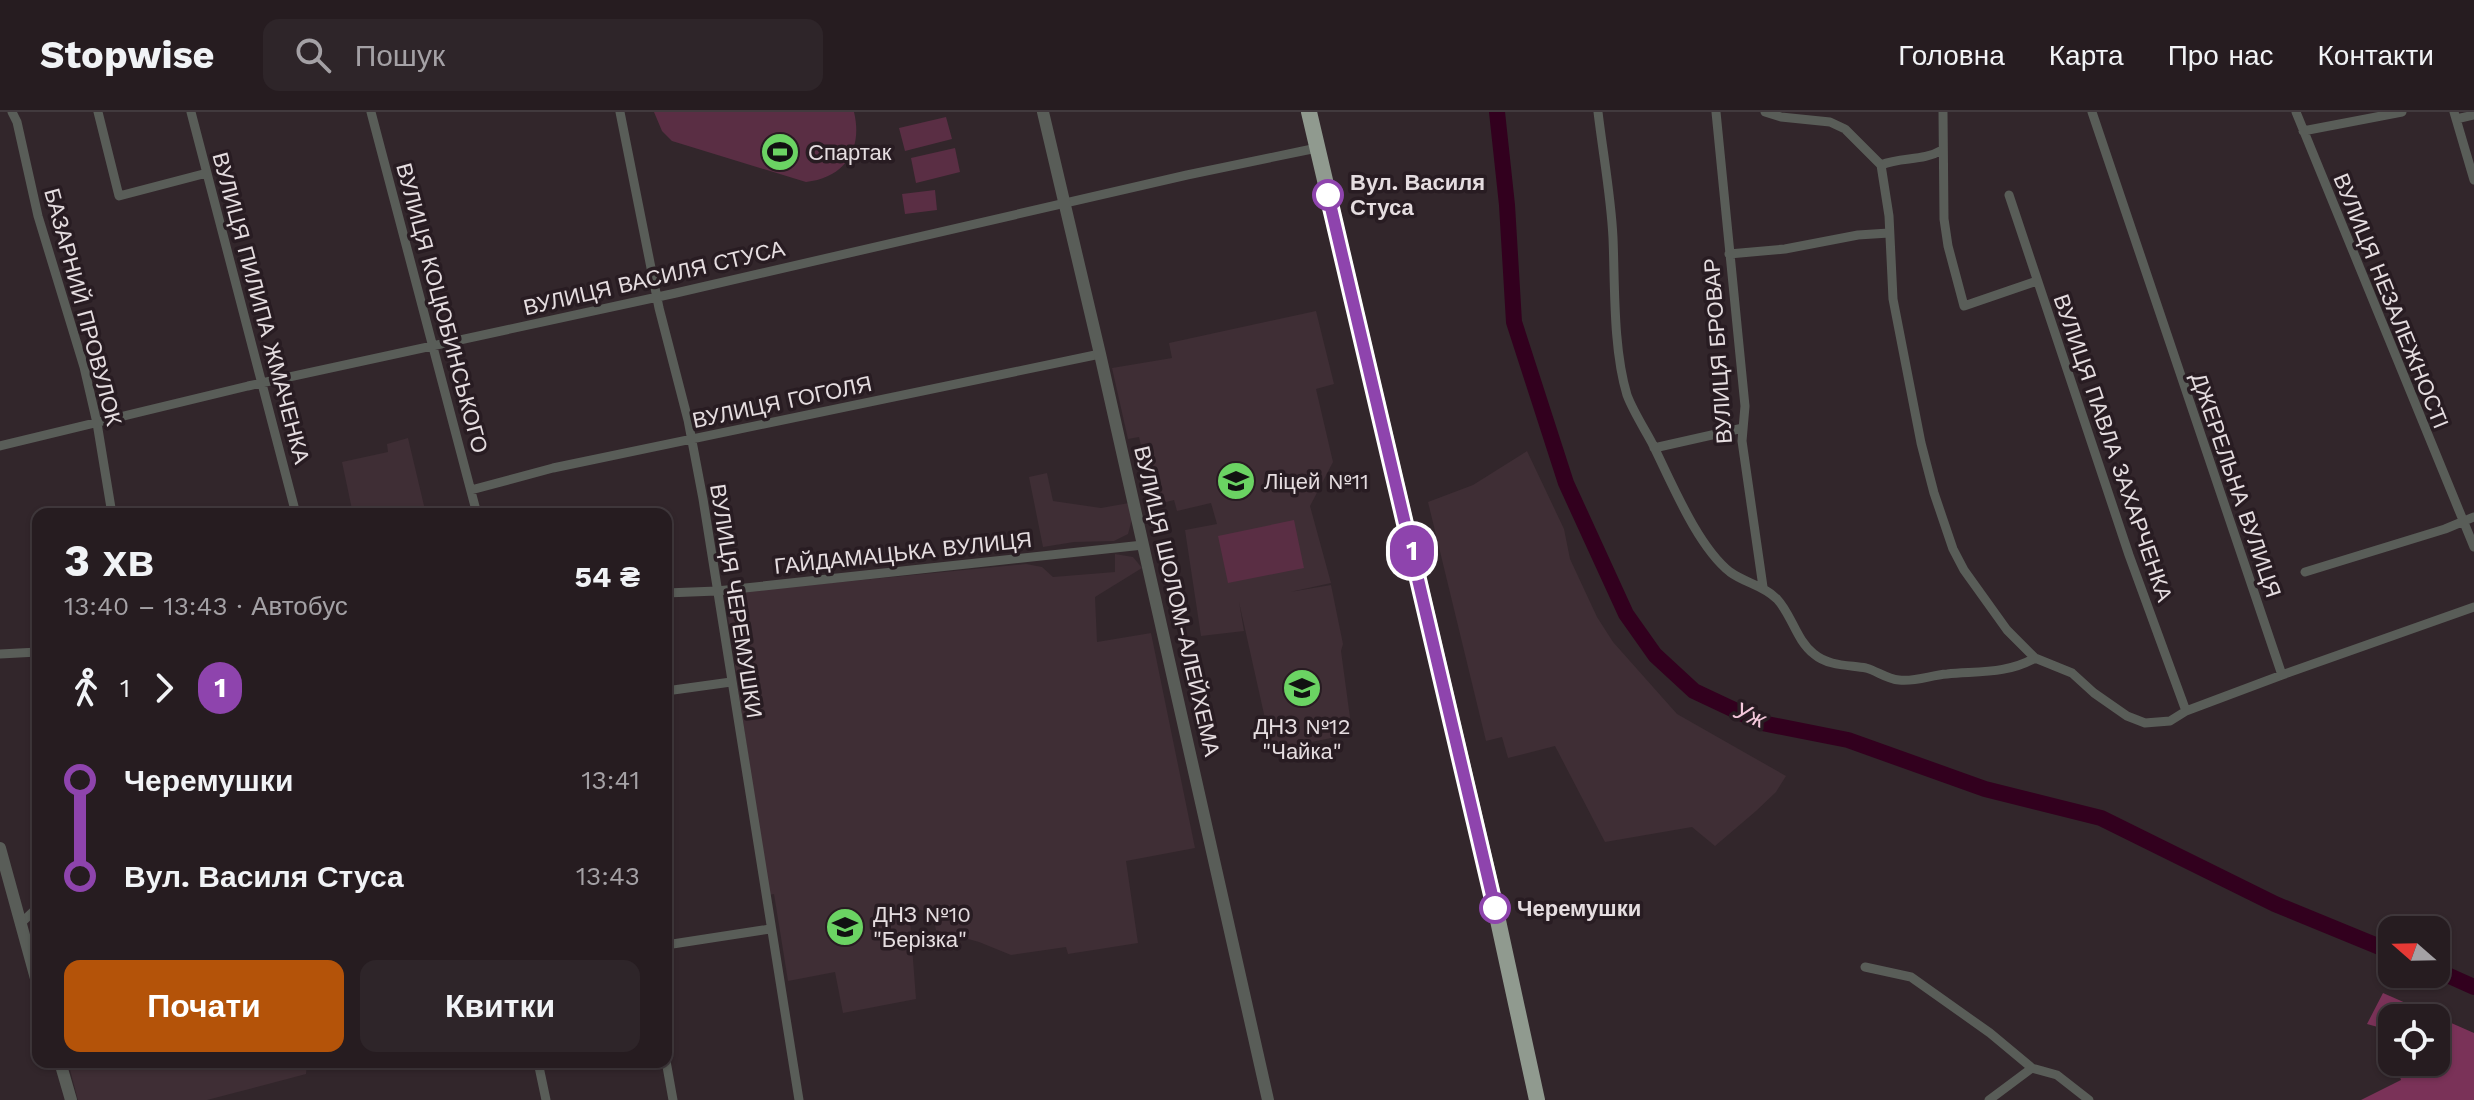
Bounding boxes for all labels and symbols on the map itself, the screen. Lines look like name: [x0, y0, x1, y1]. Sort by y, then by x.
sports icon: Спартак: [759, 131, 801, 173]
place label: Спартак: [808, 140, 892, 165]
street label: ВУЛИЦЯ ПИЛИПА ЖМАЧЕНКА: [207, 150, 315, 467]
street label: ВУЛИЦЯ КОЦЮБИНСЬКОГО: [391, 160, 493, 456]
place label: Вул. Василя Стуса: [1350, 170, 1485, 220]
street label: ВУЛИЦЯ НЕЗАЛЕЖНОСТІ: [2328, 170, 2454, 432]
marker: Вул. Василя Стуса: [1313, 180, 1343, 210]
street label: БАЗАРНИЙ ПРОВУЛОК: [39, 186, 127, 429]
street label: ВУЛИЦЯ ВАСИЛЯ СТУСА: [521, 236, 787, 320]
street label: ВУЛИЦЯ БРОВАР: [1699, 257, 1737, 445]
street label: ВУЛИЦЯ ПАВЛА ЗАХАРЧЕНКА: [2049, 291, 2178, 605]
street label: ДЖЕРЕЛЬНА ВУЛИЦЯ: [2186, 369, 2286, 601]
street label: ВУЛИЦЯ ГОГОЛЯ: [690, 371, 874, 433]
street label: ВУЛИЦЯ ШОЛОМ-АЛЕЙХЕМА: [1129, 443, 1225, 759]
school or university icon: Ліцей №11: [1215, 460, 1257, 502]
place label: Ліцей №11: [1264, 469, 1369, 494]
street label: ВУЛИЦЯ ЧЕРЕМУШКИ: [705, 482, 767, 720]
line badge: 1: [1386, 525, 1438, 577]
street label: ГАЙДАМАЦЬКА ВУЛИЦЯ: [773, 527, 1033, 579]
school or university icon: ДНЗ №12 "Чайка": [1281, 667, 1323, 709]
water label: Уж: [1729, 696, 1771, 734]
place label: ДНЗ №12 "Чайка": [1253, 714, 1351, 764]
marker: Черемушки: [1480, 893, 1510, 923]
place label: Черемушки: [1517, 896, 1641, 921]
place label: ДНЗ №10 "Берізка": [873, 902, 971, 952]
school or university icon: ДНЗ №10 "Берізка": [824, 906, 866, 948]
north arrow: [2378, 916, 2450, 988]

